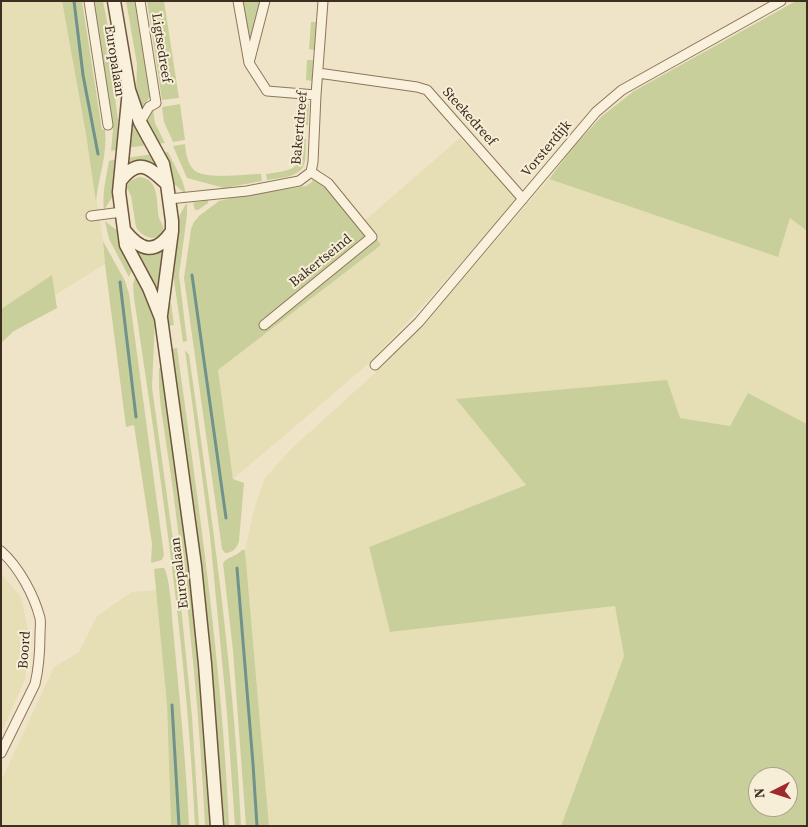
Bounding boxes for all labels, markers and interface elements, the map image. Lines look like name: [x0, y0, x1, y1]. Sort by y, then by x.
street label: Ligtsedreef: [147, 12, 175, 84]
street label: Europalaan: [100, 24, 128, 98]
street label: Steekedreef: [438, 84, 500, 150]
street label: Bakertdreef: [288, 90, 312, 166]
street label: Vorsterdijk: [518, 117, 576, 181]
street label: Bakertseind: [287, 231, 355, 291]
street label: Europalaan: [167, 536, 193, 610]
street label: Boord: [15, 631, 35, 669]
north arrow: [748, 767, 798, 817]
text: N: [749, 787, 769, 799]

